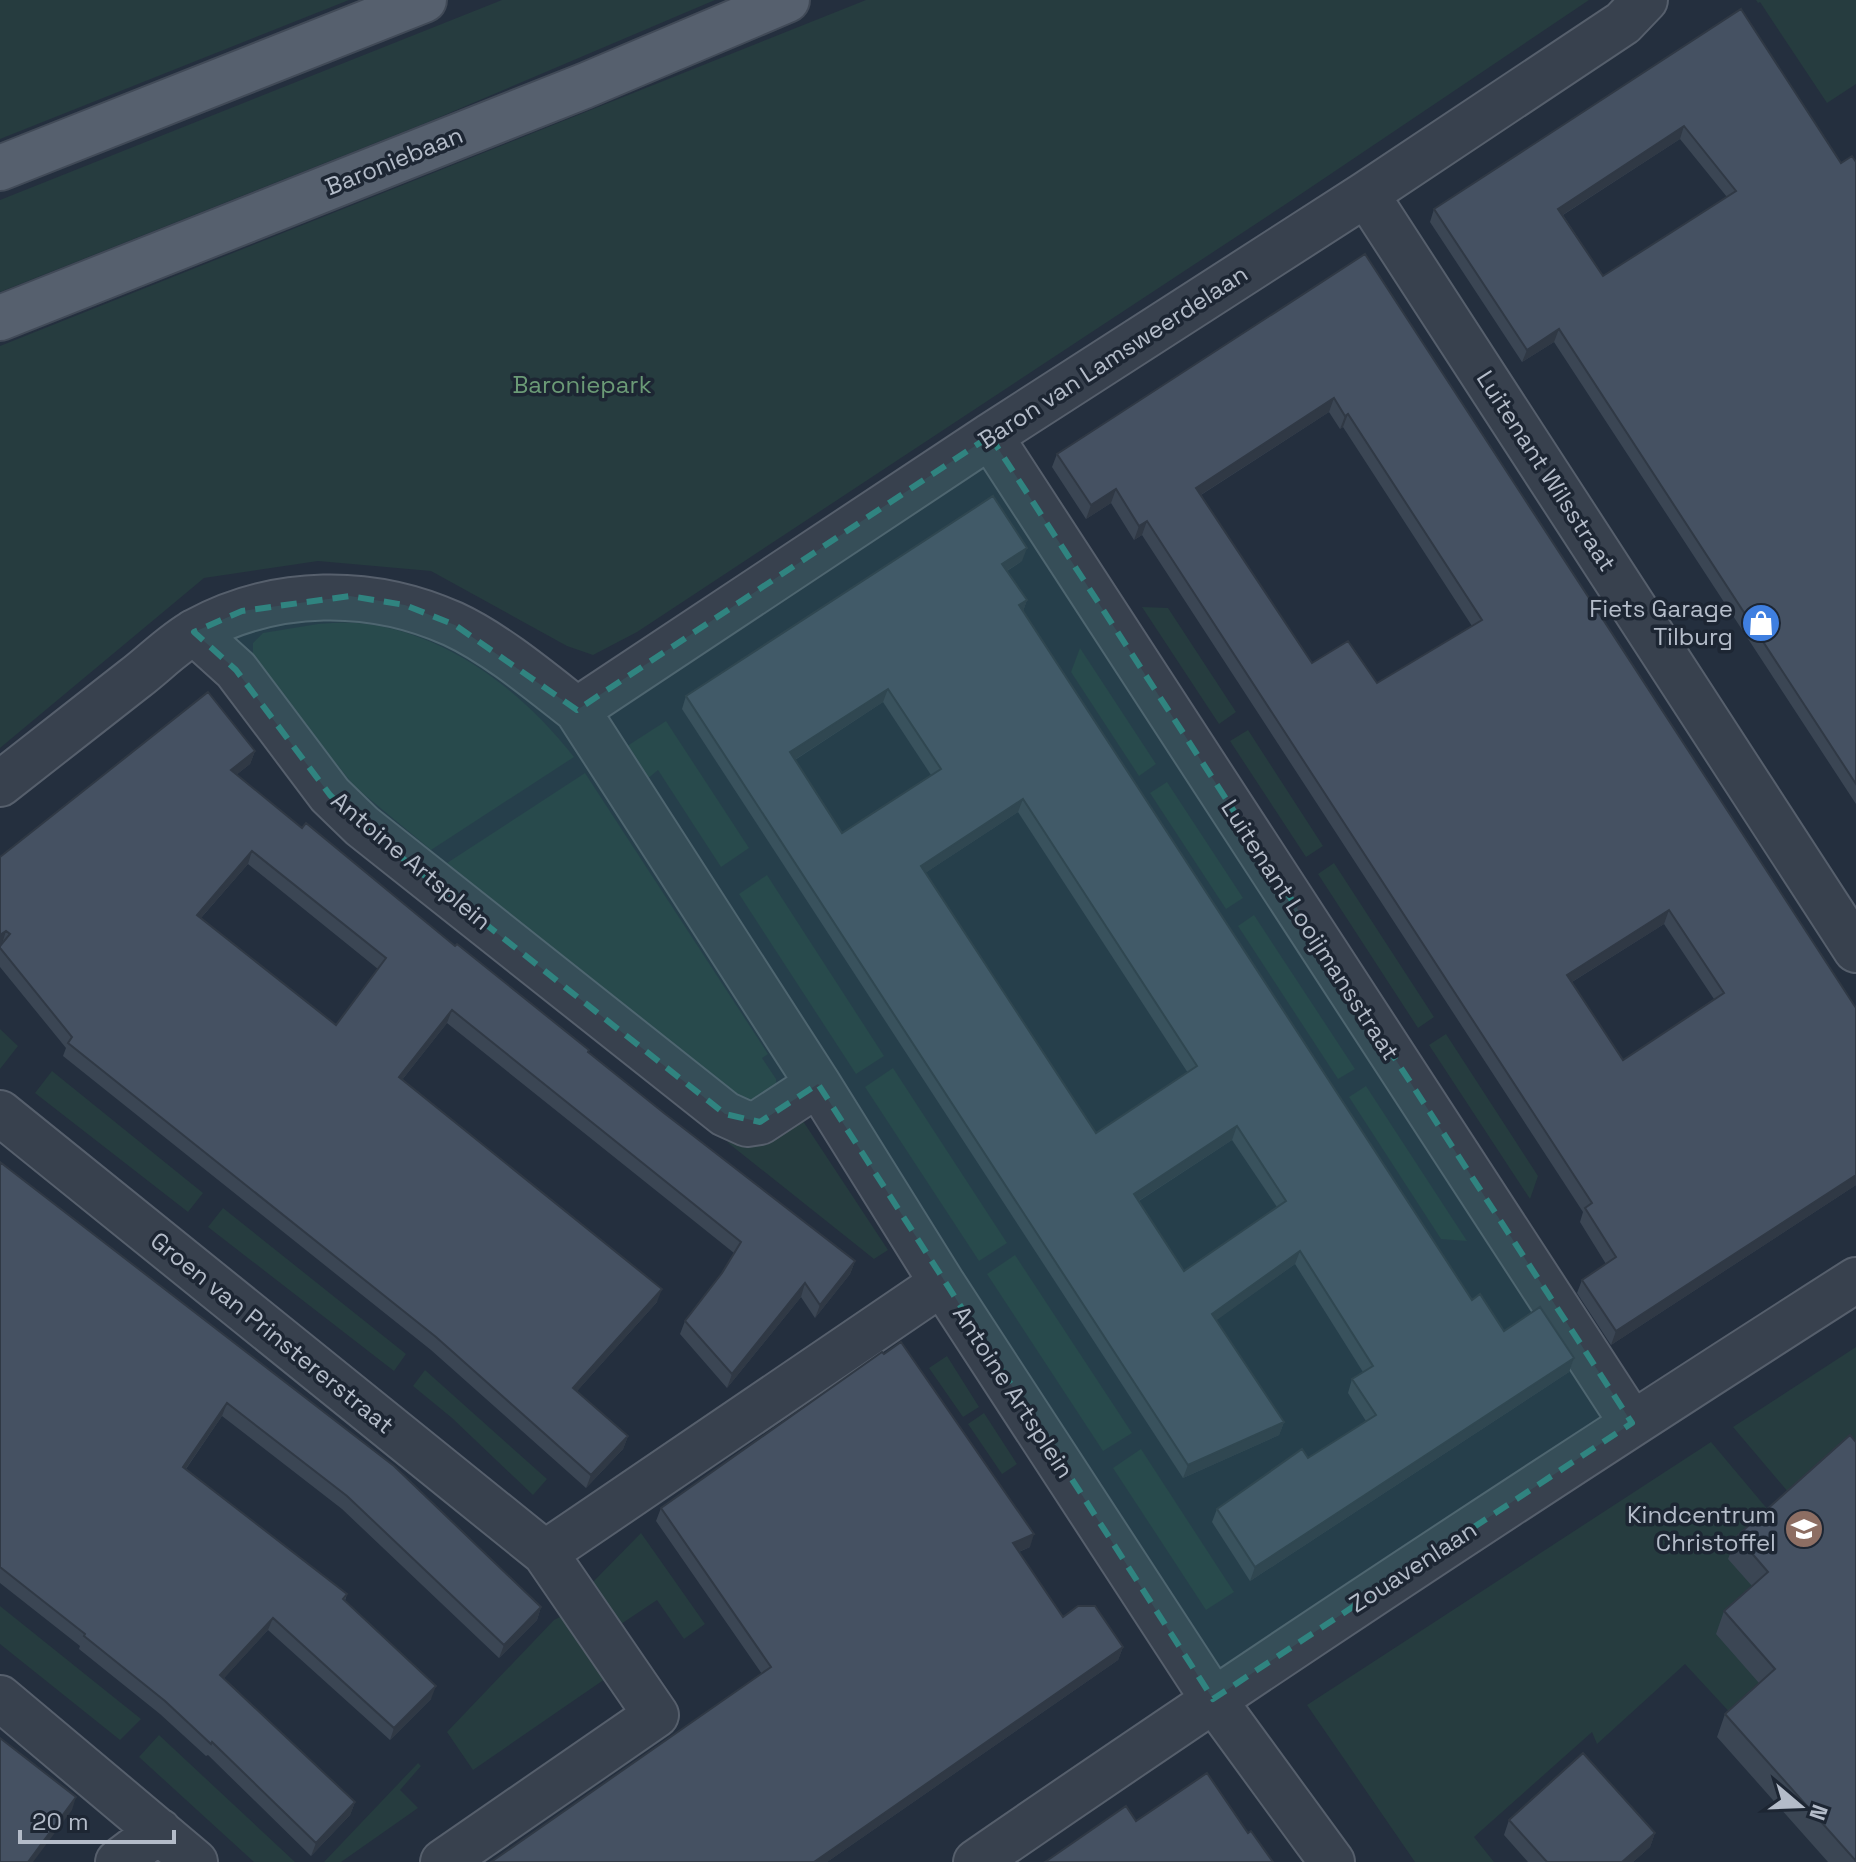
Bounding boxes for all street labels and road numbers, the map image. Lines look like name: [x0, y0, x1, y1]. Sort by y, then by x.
street label: Baroniebaan: [320, 119, 467, 202]
street label: Baron van Lamsweerdelaan: [972, 258, 1253, 455]
street label: Luitenant Wilsstraat: [1470, 364, 1623, 577]
street label: Antoine Artsplein: [325, 785, 498, 937]
street label: Luitenant Looijmansstraat: [1214, 794, 1406, 1066]
street label: Groen van Prinstererstraat: [144, 1225, 400, 1440]
street label: Antoine Artsplein: [946, 1300, 1081, 1484]
street label: Zouavenlaan: [1343, 1514, 1482, 1619]

